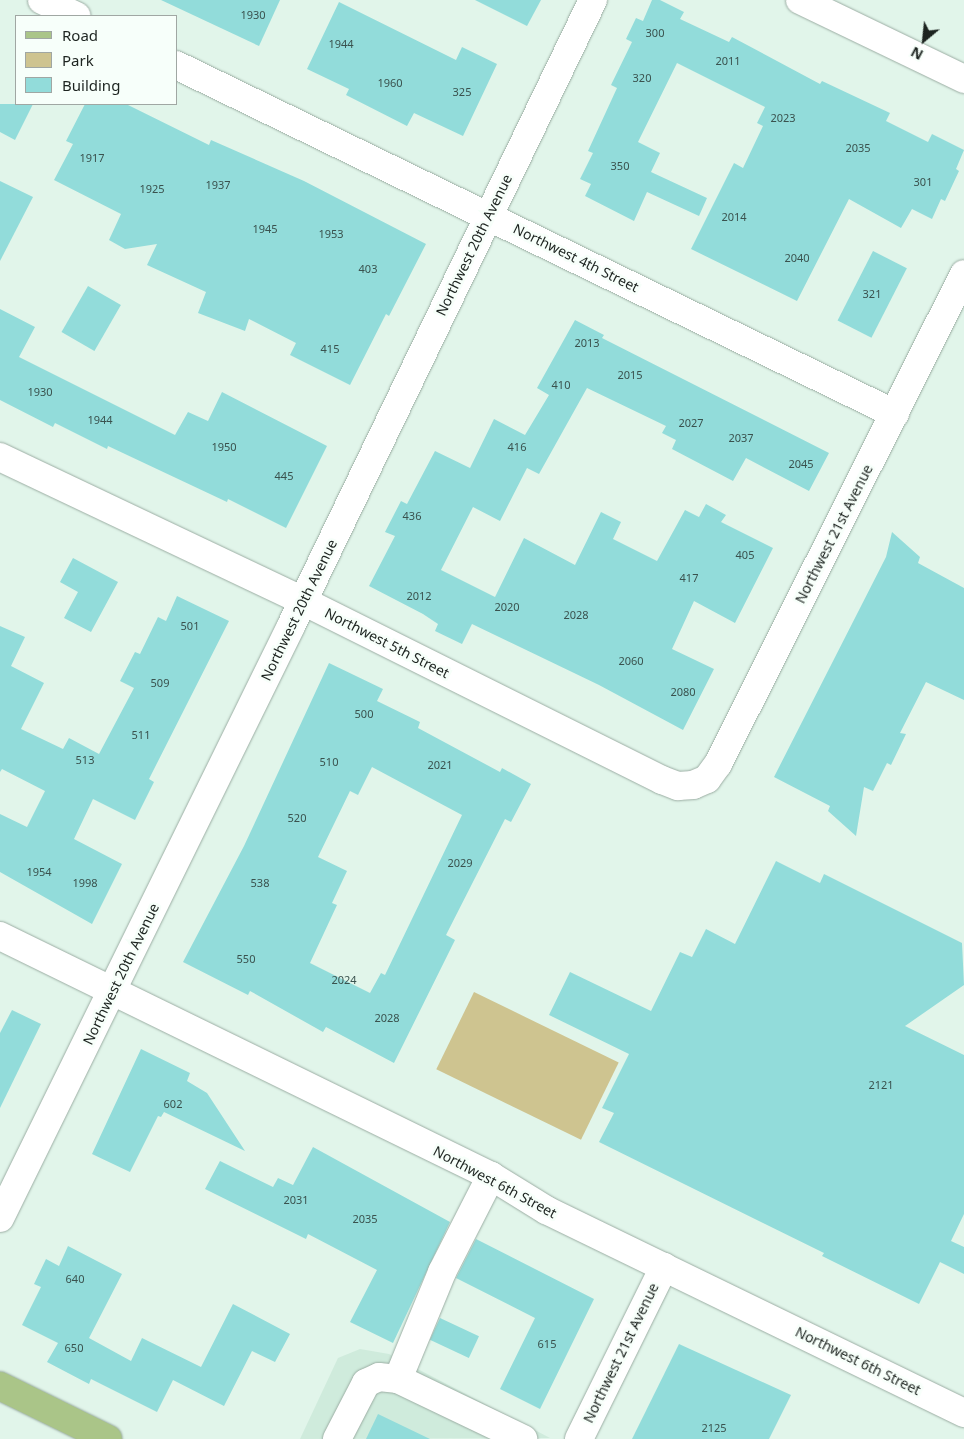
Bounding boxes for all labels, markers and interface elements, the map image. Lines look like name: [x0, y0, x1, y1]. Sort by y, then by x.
house number: 1930: [240, 8, 266, 22]
legend: [15, 15, 178, 105]
north arrow: [899, 15, 949, 65]
text: Road: [62, 25, 98, 45]
house number: 300: [646, 26, 664, 40]
house number: 1944: [328, 37, 354, 51]
text: N: [907, 43, 926, 65]
text: Park: [62, 50, 94, 70]
house number: 2011: [715, 54, 741, 68]
house number: 320: [633, 71, 651, 85]
text: Building: [62, 75, 120, 95]
house number: 1960: [377, 76, 403, 90]
house number: 325: [453, 85, 471, 99]
house number: 2023: [770, 111, 796, 125]
house number: 2035: [845, 141, 871, 155]
house number: 1917: [79, 151, 105, 165]
house number: 350: [611, 159, 629, 173]
street label: Northwest 20th Avenue: [432, 171, 516, 319]
house number: 301: [914, 175, 932, 189]
house number: 1937: [205, 178, 231, 192]
house number: 1925: [139, 182, 165, 196]
house number: 2014: [721, 210, 747, 224]
street label: Northwest 4th Street: [511, 220, 641, 296]
house number: 1945: [252, 222, 278, 236]
house number: 1953: [318, 227, 344, 241]
house number: 2040: [784, 251, 810, 265]
house number: 403: [359, 262, 377, 276]
house number: 321: [863, 287, 881, 301]
house number: 2013: [574, 336, 600, 350]
house number: 415: [321, 342, 339, 356]
house number: 2015: [617, 368, 643, 382]
house number: 410: [552, 378, 570, 392]
house number: 1930: [27, 385, 53, 399]
house number: 1944: [87, 413, 113, 427]
house number: 2027: [678, 416, 704, 430]
house number: 2037: [728, 431, 754, 445]
house number: 1950: [211, 440, 237, 454]
house number: 416: [508, 440, 526, 454]
house number: 2045: [788, 457, 814, 471]
street label: Northwest 21st Avenue: [792, 462, 876, 606]
house number: 445: [275, 469, 293, 483]
house number: 436: [403, 509, 421, 523]
street label: Northwest 20th Avenue: [257, 536, 341, 684]
house number: 405: [736, 548, 754, 562]
house number: 417: [680, 571, 698, 585]
house number: 2012: [406, 589, 432, 603]
house number: 2020: [494, 600, 520, 614]
street label: Northwest 5th Street: [322, 604, 452, 682]
house number: 2028: [563, 608, 589, 622]
house number: 501: [181, 619, 199, 633]
house number: 2060: [618, 654, 644, 668]
house number: 509: [151, 676, 169, 690]
house number: 2080: [670, 685, 696, 699]
house number: 500: [355, 707, 373, 721]
house number: 511: [132, 728, 150, 742]
house number: 513: [76, 753, 94, 767]
house number: 510: [320, 755, 338, 769]
house number: 2021: [427, 758, 453, 772]
house number: 520: [288, 811, 306, 825]
house number: 2029: [447, 856, 473, 870]
house number: 1954: [26, 865, 52, 879]
house number: 1998: [72, 876, 98, 890]
house number: 538: [251, 876, 269, 890]
street label: Northwest 20th Avenue: [79, 900, 163, 1048]
house number: 550: [237, 952, 255, 966]
house number: 2024: [331, 973, 357, 987]
house number: 2028: [374, 1011, 400, 1025]
house number: 2121: [868, 1078, 894, 1092]
house number: 602: [164, 1097, 182, 1111]
street label: Northwest 6th Street: [430, 1142, 560, 1222]
house number: 2031: [283, 1193, 309, 1207]
house number: 2035: [352, 1212, 378, 1226]
house number: 640: [66, 1272, 84, 1286]
street label: Northwest 21st Avenue: [580, 1280, 662, 1426]
street label: Northwest 6th Street: [793, 1323, 923, 1399]
house number: 615: [538, 1337, 556, 1351]
house number: 650: [65, 1341, 83, 1355]
house number: 2125: [701, 1421, 727, 1435]

